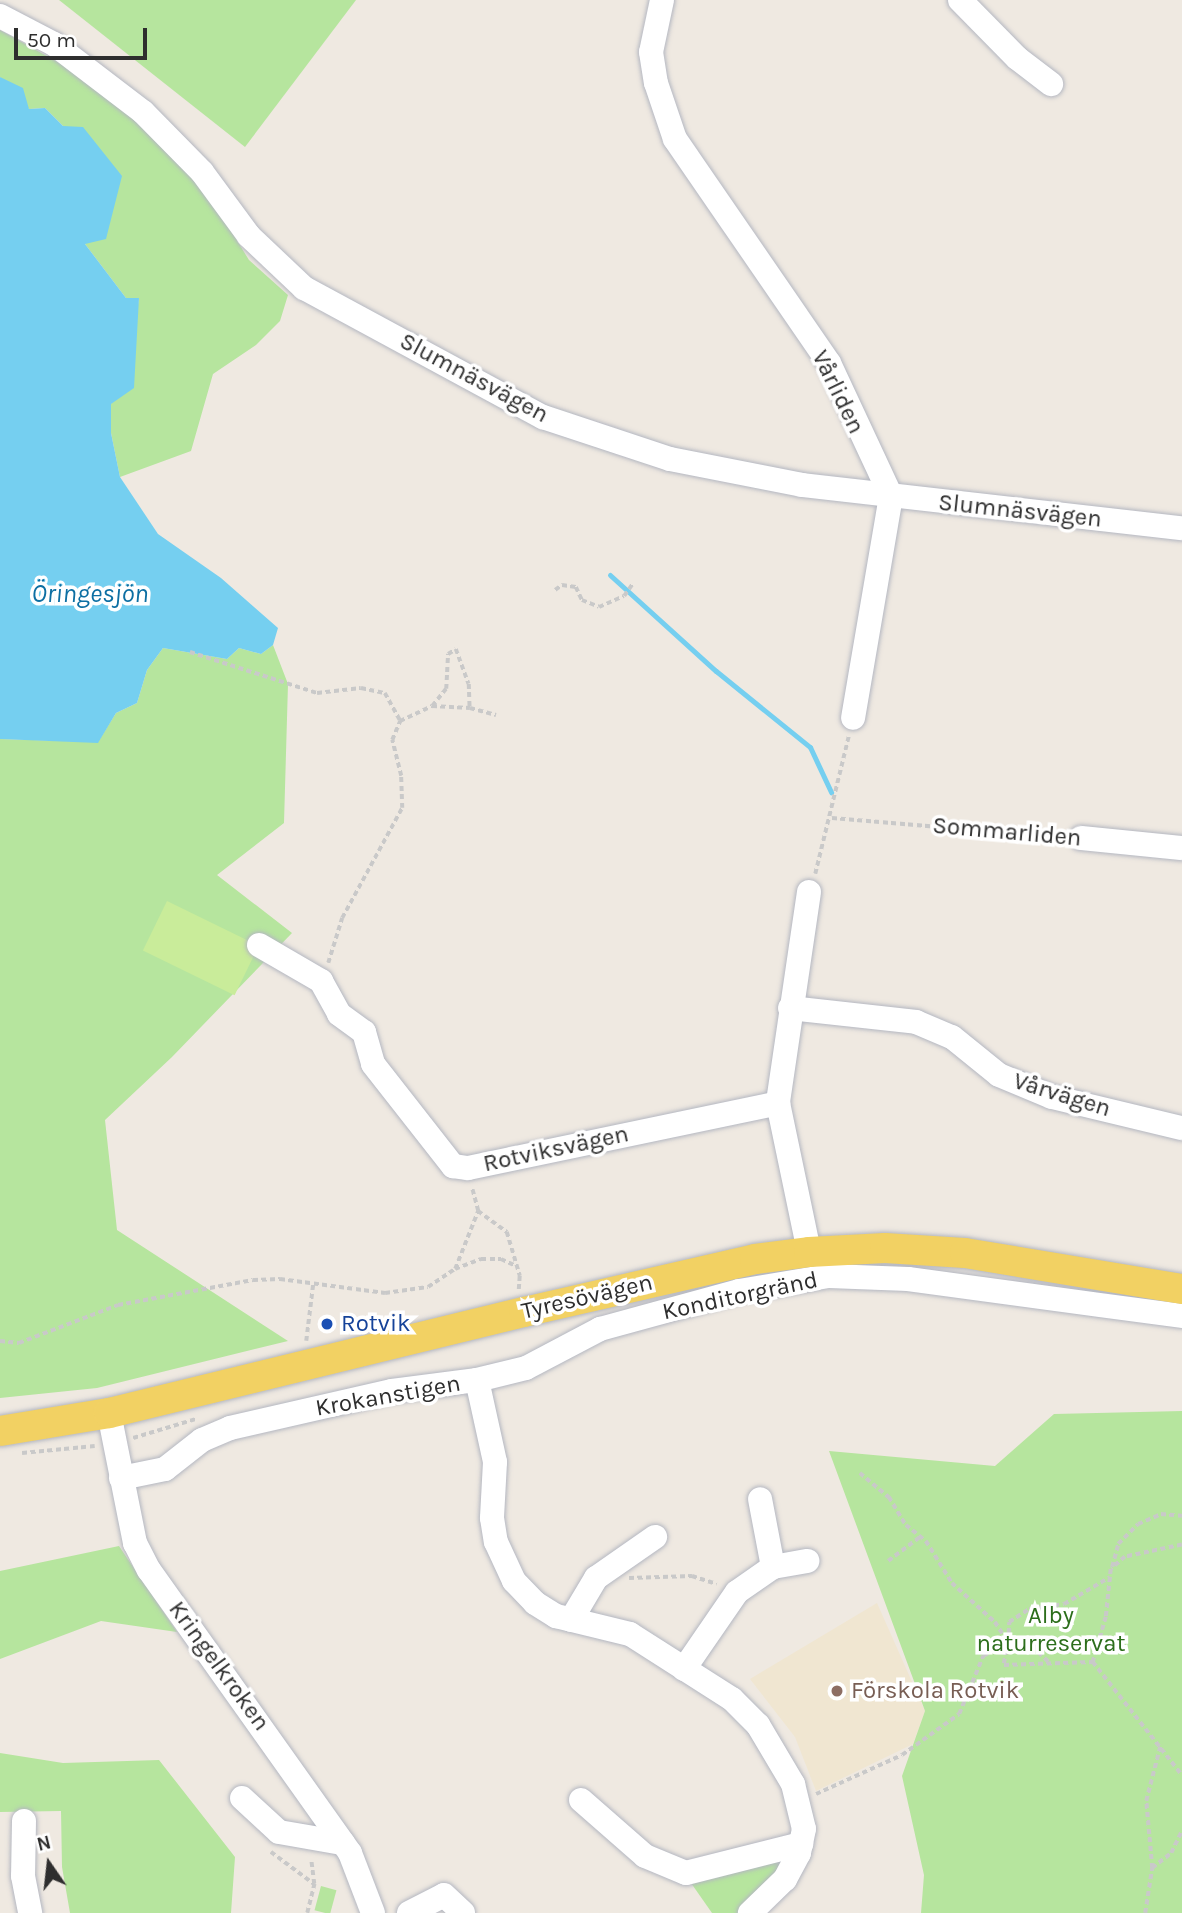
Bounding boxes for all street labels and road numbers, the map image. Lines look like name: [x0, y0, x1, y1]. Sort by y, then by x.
street label: Slumnäsvägen: [395, 327, 553, 429]
street label: Vårliden: [805, 345, 871, 439]
street label: Slumnäsvägen: [937, 488, 1103, 534]
street label: Sommarliden: [931, 811, 1083, 853]
street label: Vårvägen: [1010, 1067, 1114, 1123]
street label: Rotviksvägen: [481, 1120, 631, 1178]
street label: Konditorgränd: [660, 1265, 820, 1327]
street label: Tyresövägen: [519, 1268, 655, 1326]
street label: Krokanstigen: [313, 1369, 463, 1423]
street label: Kringelkroken: [162, 1596, 276, 1736]

